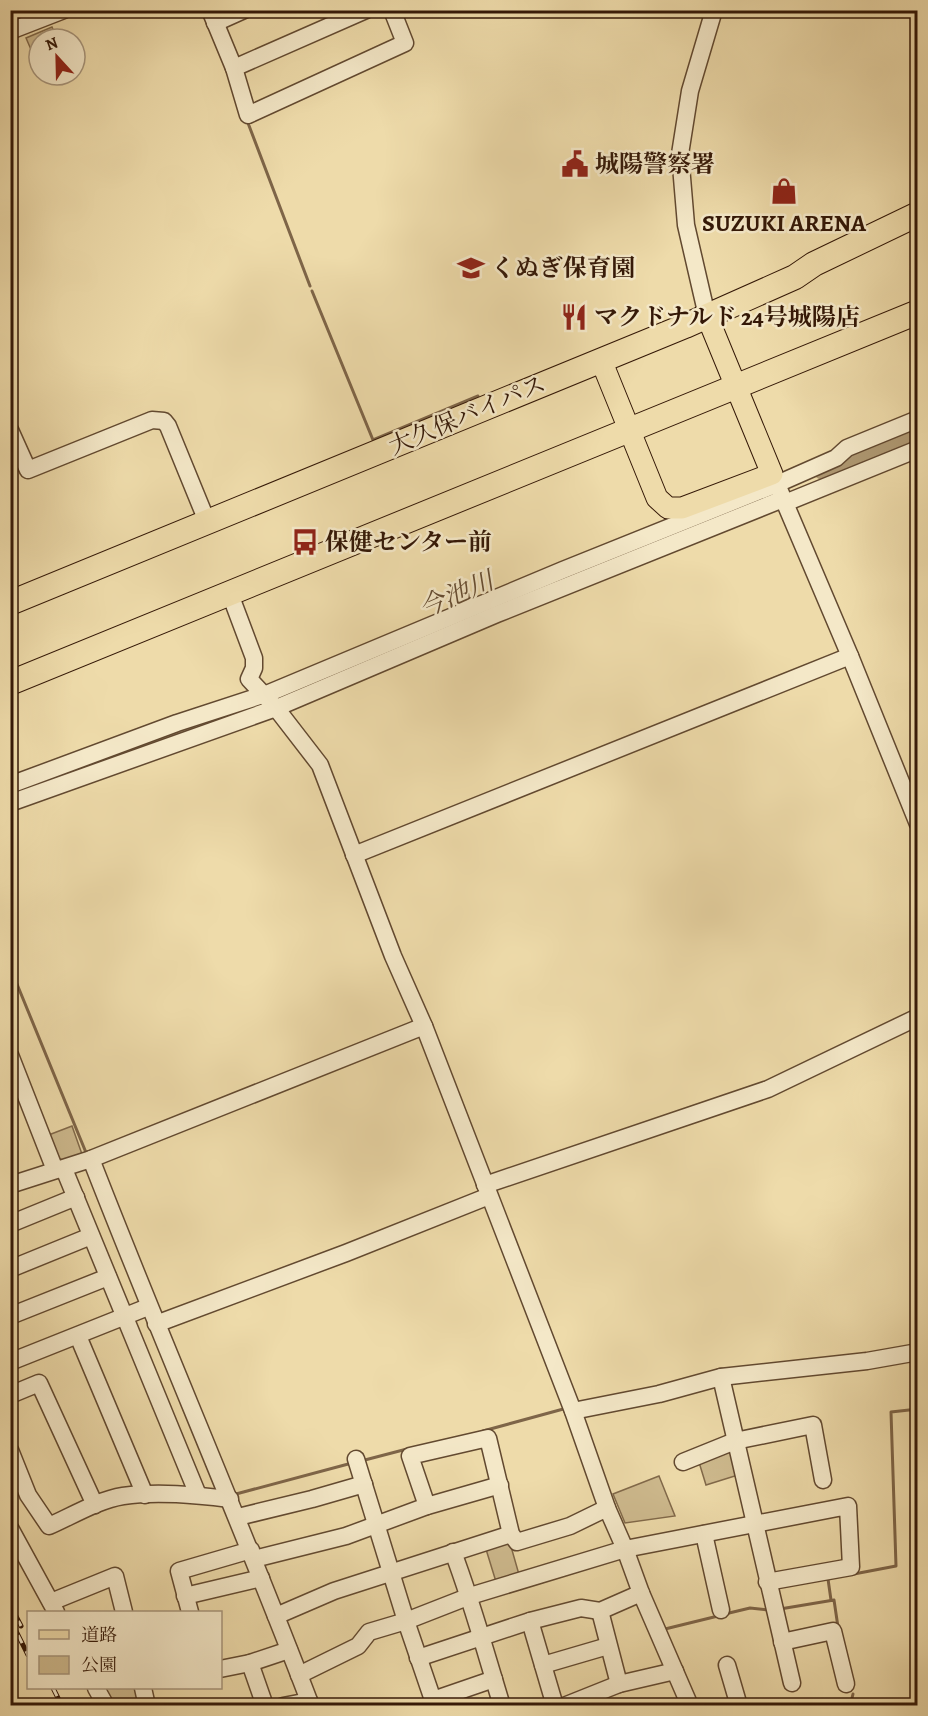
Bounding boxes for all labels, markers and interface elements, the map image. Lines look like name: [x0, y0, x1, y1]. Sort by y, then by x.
north arrow: [27, 27, 87, 87]
text: N: [42, 32, 62, 56]
place label: 城陽警察署: [595, 148, 715, 180]
public building icon: 城陽警察署: [560, 149, 590, 179]
shop icon: SUZUKI ARENA: [769, 176, 799, 206]
place label: SUZUKI ARENA: [702, 207, 867, 239]
place label: くぬぎ保育園: [491, 252, 635, 284]
school or university icon: くぬぎ保育園: [456, 253, 486, 283]
place label: マクドナルド 24号城陽店: [594, 301, 860, 333]
restaurant icon: マクドナルド 24号城陽店: [559, 302, 589, 332]
street label: 大久保バイパス: [384, 368, 550, 462]
place label: 保健センター前: [325, 526, 492, 558]
bus stop icon: 保健センター前: [290, 527, 320, 557]
water label: 今池川: [413, 562, 502, 626]
legend: [27, 1611, 222, 1689]
text: 道路: [81, 1623, 117, 1647]
text: 公園: [81, 1653, 117, 1677]

